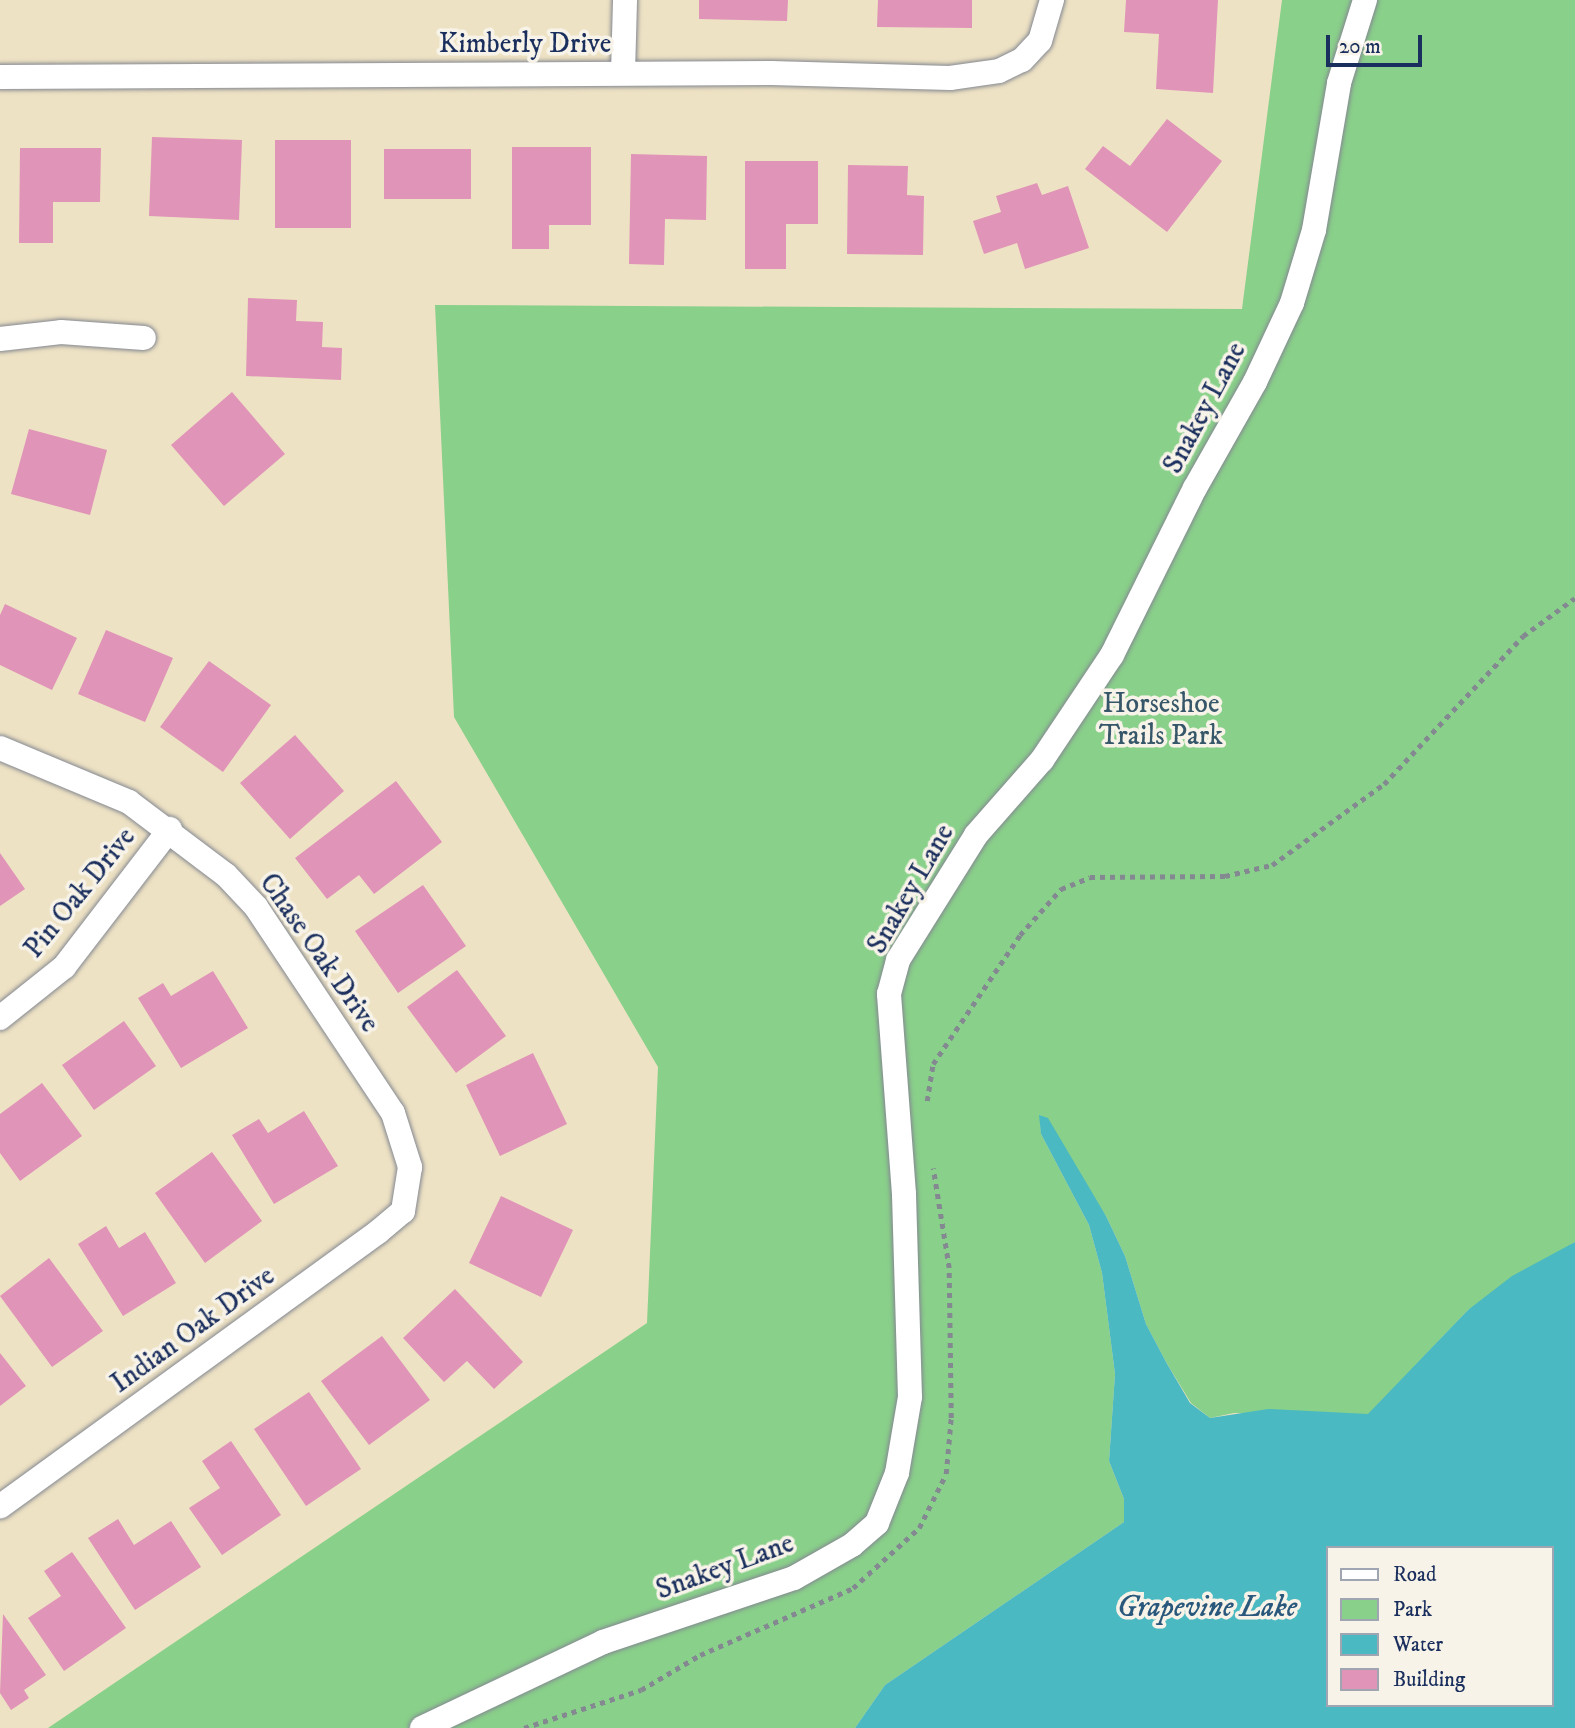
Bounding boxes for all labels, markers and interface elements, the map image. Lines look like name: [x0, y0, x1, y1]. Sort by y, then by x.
scale bar: [1330, 21, 1426, 65]
street label: Kimberly Drive: [439, 27, 611, 61]
text: 20 m: [1339, 34, 1381, 60]
street label: Snakey Lane: [1156, 337, 1254, 479]
park label: Horseshoe Trails Park: [1099, 687, 1223, 753]
street label: Snakey Lane: [860, 818, 962, 960]
street label: Pin Oak Drive: [17, 821, 143, 965]
street label: Chase Oak Drive: [252, 867, 386, 1039]
street label: Indian Oak Drive: [105, 1259, 281, 1401]
street label: Snakey Lane: [652, 1527, 798, 1607]
legend: [1326, 1546, 1554, 1707]
text: Road: [1393, 1562, 1437, 1588]
water label: Grapevine Lake: [1117, 1590, 1297, 1626]
text: Park: [1393, 1597, 1432, 1623]
text: Water: [1393, 1632, 1443, 1658]
text: Building: [1393, 1667, 1465, 1693]

